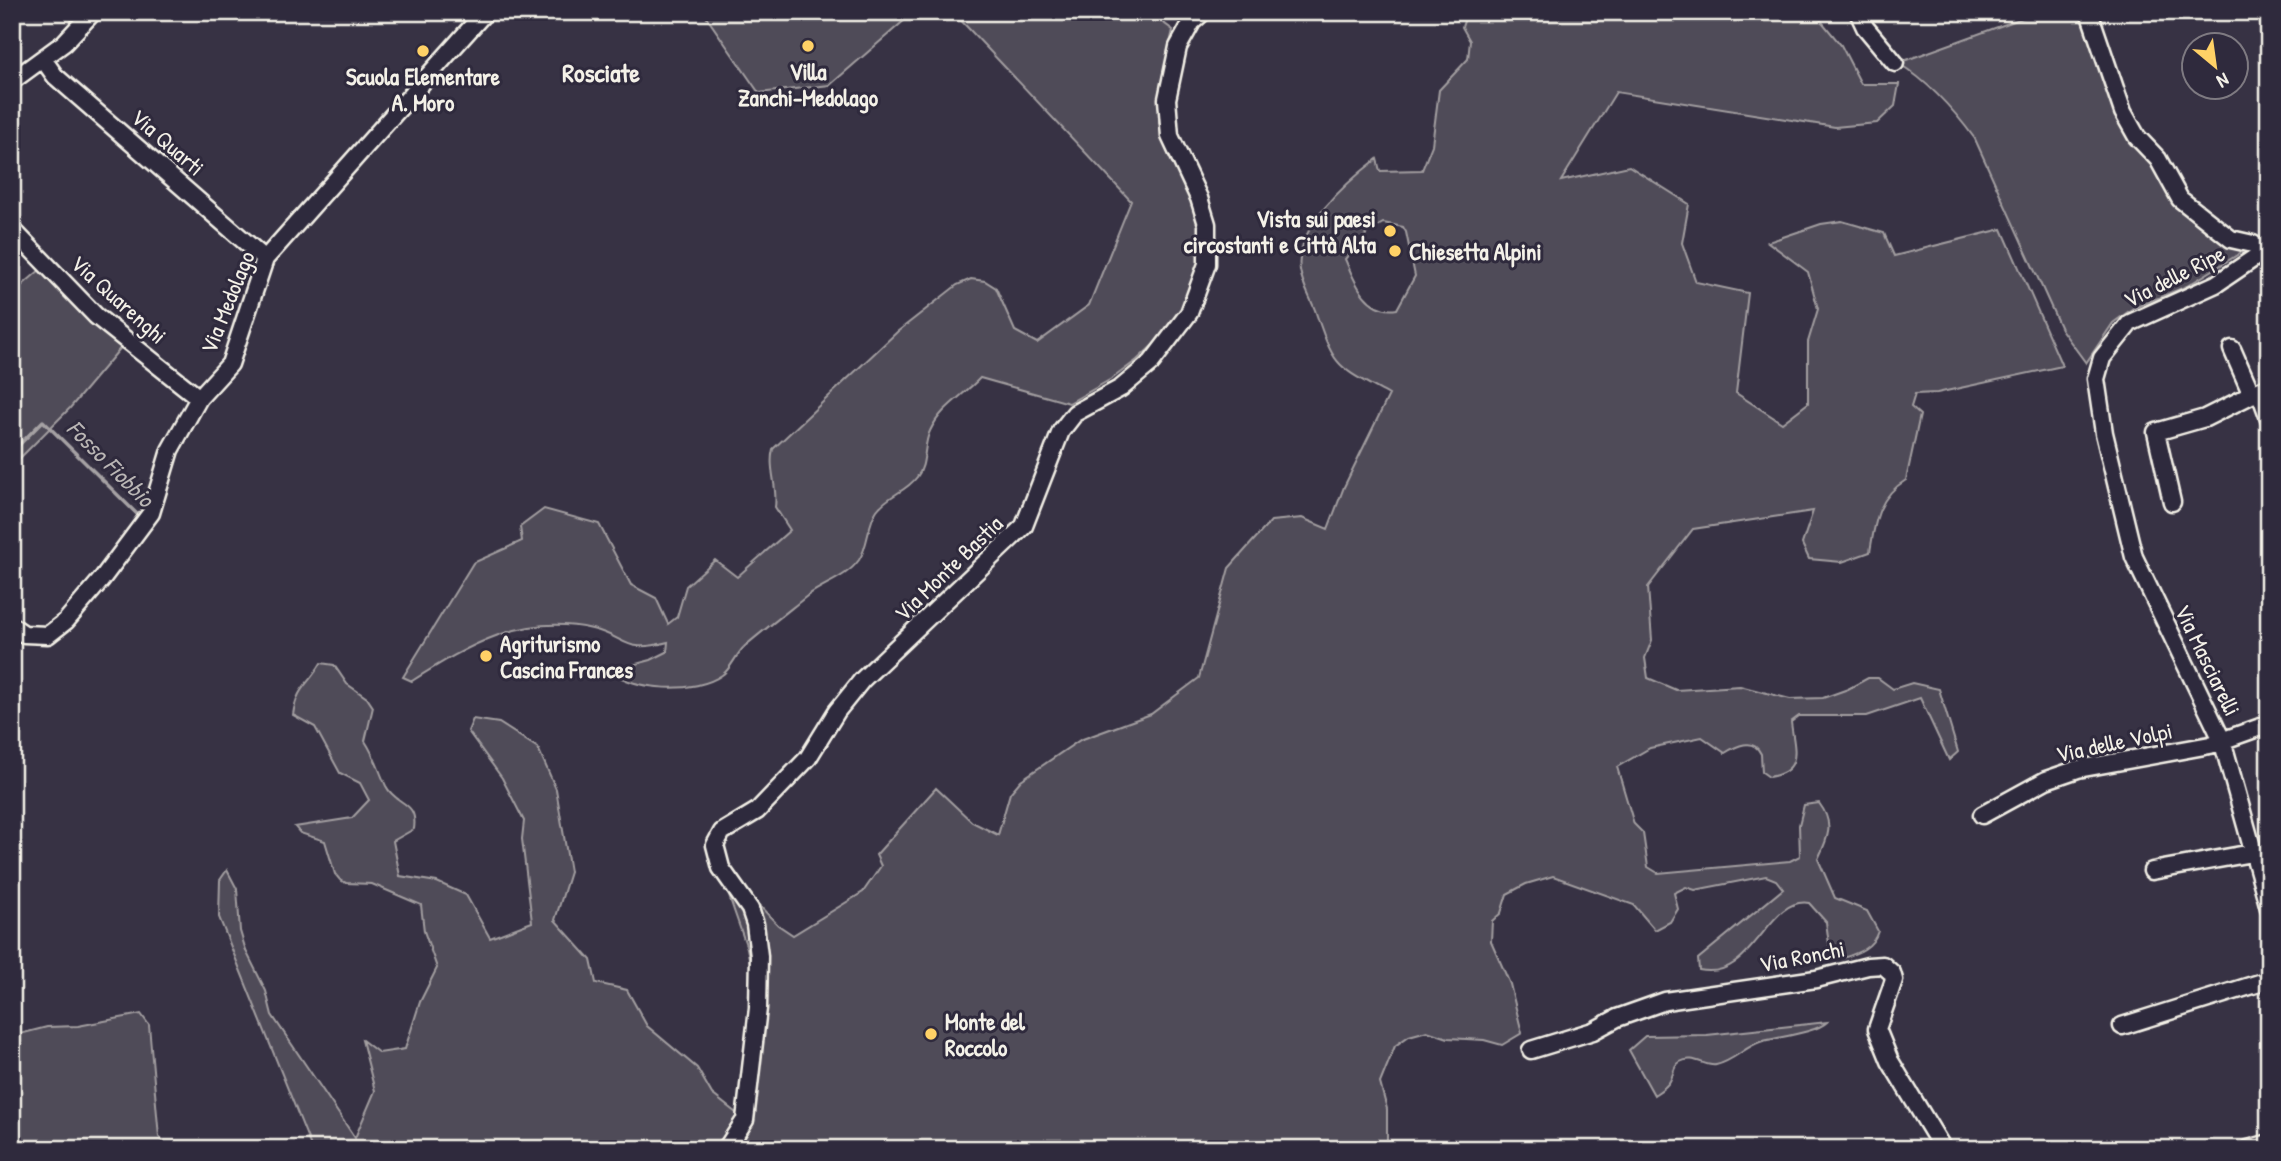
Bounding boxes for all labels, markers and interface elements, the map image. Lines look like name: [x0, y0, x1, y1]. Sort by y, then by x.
north arrow: [2180, 32, 2250, 102]
marker: Villa Zanchi-Medolago: [800, 38, 816, 54]
marker: Scuola Elementare A. Moro: [415, 43, 431, 59]
district label: Rosciate: [562, 55, 640, 90]
place label: Villa Zanchi-Medolago: [738, 56, 879, 114]
place label: Scuola Elementare A. Moro: [346, 61, 501, 118]
text: N: [2213, 67, 2234, 95]
street label: Via Quarti: [125, 102, 211, 182]
place label: Vista sui paesi circostanti e Città Alta: [1184, 203, 1376, 260]
marker: Vista sui paesi circostanti e Città Alta: [1382, 223, 1398, 239]
place label: Chiesetta Alpini: [1409, 236, 1542, 268]
street label: Via delle Ripe: [2118, 237, 2230, 315]
marker: Chiesetta Alpini: [1387, 243, 1403, 259]
street label: Via Medolago: [192, 246, 262, 358]
street label: Via Quarenghi: [64, 248, 174, 350]
water label: Fosso Fiobbio: [60, 412, 163, 515]
street label: Via Monte Bastia: [887, 508, 1009, 628]
street label: Via Masciarelli: [2168, 599, 2248, 721]
place label: Agriturismo Cascina Frances: [500, 628, 633, 685]
marker: Agriturismo Cascina Frances: [478, 648, 494, 664]
street label: Via delle Volpi: [2053, 715, 2175, 769]
street label: Via Ronchi: [1757, 933, 1847, 979]
place label: Monte del Roccolo: [945, 1006, 1026, 1063]
marker: Monte del Roccolo: [923, 1026, 939, 1042]

